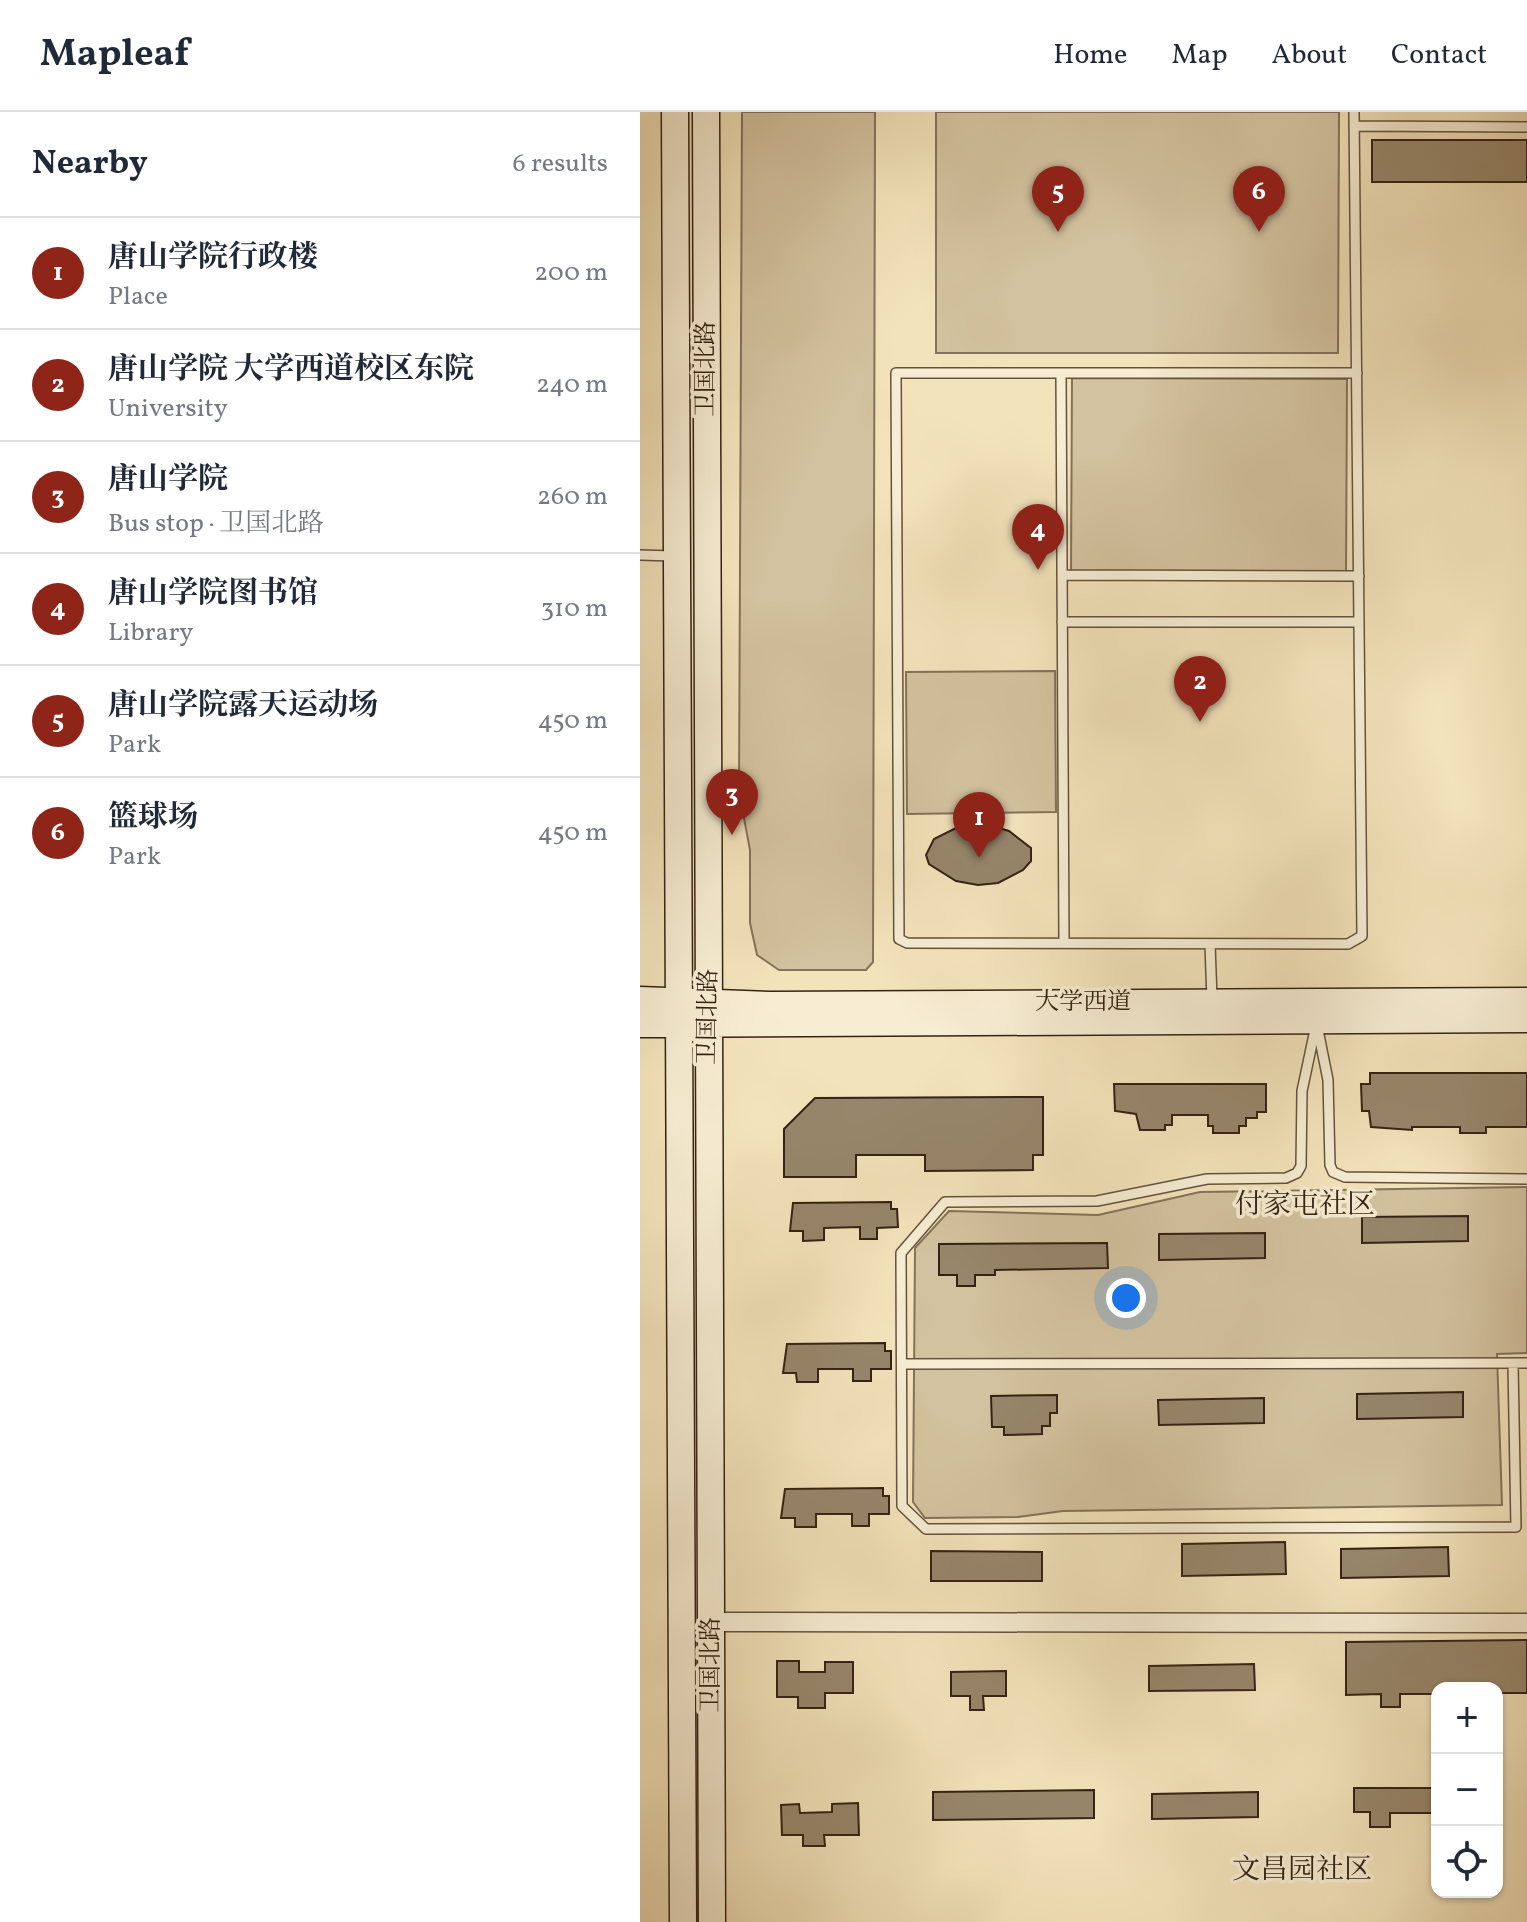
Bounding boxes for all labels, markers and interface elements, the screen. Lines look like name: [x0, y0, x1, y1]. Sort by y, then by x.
text: Mapleaf: [40, 29, 189, 82]
text: Home: [1053, 36, 1127, 75]
text: Map: [1171, 36, 1227, 75]
text: About: [1271, 36, 1347, 75]
text: Contact: [1391, 36, 1487, 75]
text: Nearby: [32, 141, 148, 188]
text: 6 results: [513, 146, 608, 182]
pin: 5: [1032, 166, 1084, 232]
pin: 6: [1233, 166, 1285, 232]
text: 唐山学院行政楼: [108, 237, 318, 279]
text: 1: [53, 255, 63, 291]
text: 200 m: [534, 255, 608, 291]
text: Place: [108, 279, 168, 315]
street label: 卫国北路: [690, 321, 724, 417]
text: 唐山学院 大学西道校区东院: [108, 349, 474, 391]
text: 2: [51, 367, 65, 403]
text: 240 m: [536, 367, 608, 403]
text: University: [108, 391, 228, 427]
text: 唐山学院: [108, 459, 228, 501]
text: 3: [51, 479, 65, 515]
text: 260 m: [537, 479, 608, 515]
pin: 4: [1012, 504, 1064, 570]
text: Bus stop · 卫国北路: [108, 506, 323, 542]
text: 唐山学院图书馆: [108, 573, 318, 615]
text: 4: [50, 591, 66, 627]
text: 310 m: [541, 591, 608, 627]
text: Library: [108, 615, 193, 651]
pin: 2: [1174, 656, 1226, 722]
text: 唐山学院露天运动场: [108, 685, 378, 727]
text: 5: [52, 703, 64, 739]
text: 450 m: [537, 703, 608, 739]
text: Park: [108, 727, 161, 763]
pin: 3: [706, 769, 758, 835]
pin: 1: [953, 792, 1005, 858]
text: 篮球场: [108, 797, 198, 839]
text: 6: [51, 815, 65, 851]
text: 450 m: [537, 815, 608, 851]
text: Park: [108, 839, 161, 875]
street label: 卫国北路: [691, 969, 727, 1065]
street label: 大学西道: [1035, 986, 1131, 1020]
district label: 付家屯社区: [1235, 1186, 1375, 1225]
your location: [1106, 1278, 1146, 1318]
street label: 卫国北路: [695, 1617, 729, 1713]
map controls: [1431, 1682, 1503, 1898]
button: +: [1431, 1682, 1503, 1754]
button: −: [1431, 1754, 1503, 1826]
button: locate: [1431, 1826, 1503, 1898]
district label: 文昌园社区: [1232, 1851, 1372, 1890]

